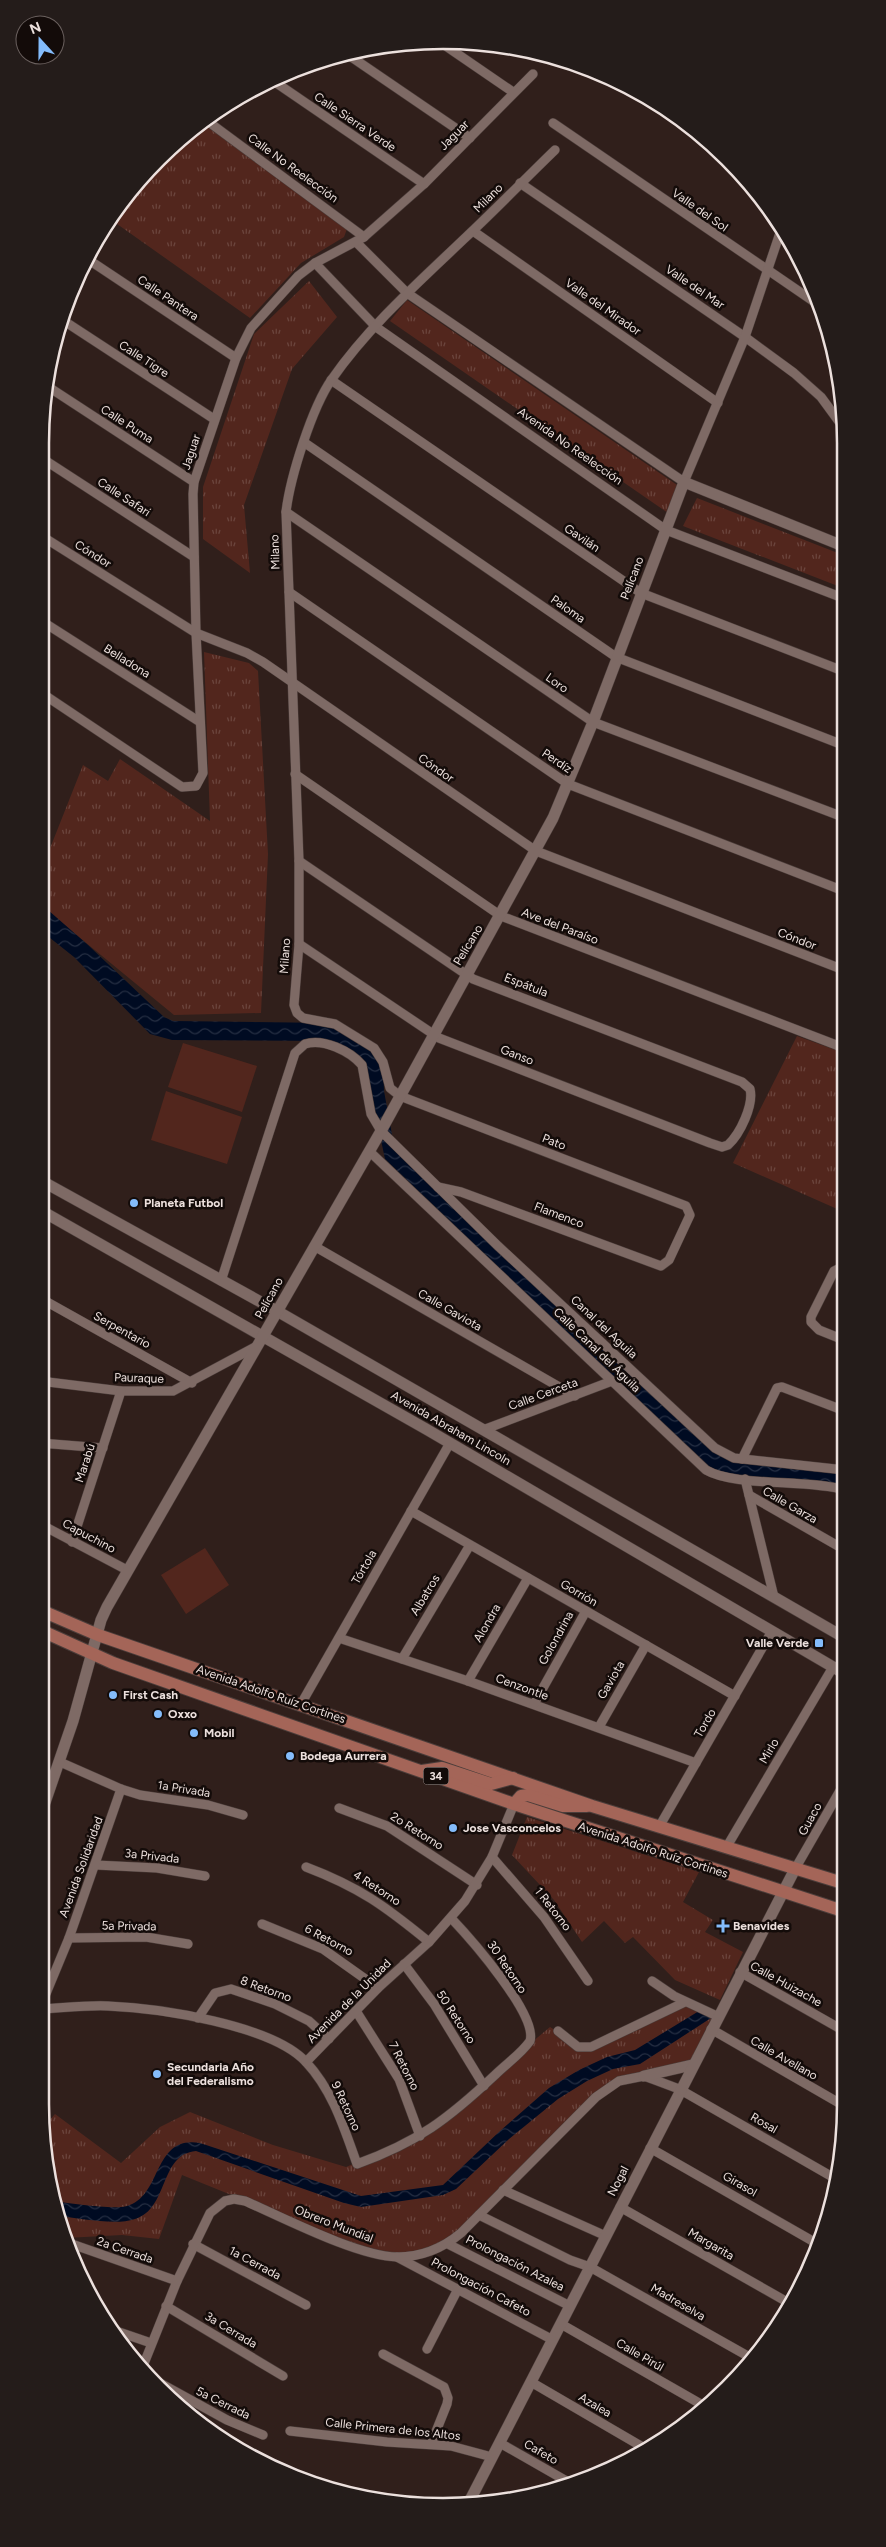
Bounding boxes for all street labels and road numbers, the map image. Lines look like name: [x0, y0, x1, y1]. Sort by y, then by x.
street label: Calle Sierra Verde: [311, 89, 399, 155]
street label: Jaguar: [436, 117, 472, 153]
street label: Calle No Reelección: [245, 131, 341, 206]
street label: Milano: [471, 181, 505, 215]
street label: Valle del Sol: [669, 186, 731, 234]
street label: Valle del Mar: [663, 262, 727, 312]
street label: Calle Pantera: [135, 272, 201, 324]
street label: Valle del Mirador: [562, 276, 644, 338]
street label: Calle Tigre: [116, 338, 172, 381]
street label: Calle Puma: [98, 402, 156, 446]
street label: Avenida No Reelección: [515, 405, 625, 488]
street label: Jaguar: [179, 433, 203, 471]
street label: Calle Safari: [95, 475, 153, 519]
street label: Gavilán: [562, 521, 603, 555]
street label: Milano: [267, 534, 283, 570]
street label: Cóndor: [72, 537, 114, 571]
street label: Pelícano: [617, 554, 647, 602]
street label: Paloma: [548, 592, 588, 626]
street label: Belladona: [101, 641, 153, 681]
street label: Loro: [543, 670, 571, 696]
street label: Perdíz: [539, 746, 575, 776]
street label: Cóndor: [415, 751, 457, 785]
street label: Ave del Paraíso: [520, 905, 600, 947]
street label: Pelícano: [450, 922, 486, 968]
street label: Cóndor: [776, 925, 818, 953]
street label: Milano: [277, 938, 293, 974]
street label: Espátula: [502, 970, 550, 1000]
street label: Ganso: [498, 1042, 536, 1068]
street label: Pato: [540, 1131, 568, 1153]
street label: Flamenco: [532, 1199, 586, 1231]
street label: Pelícano: [252, 1275, 286, 1321]
street label: Calle Gaviota: [416, 1286, 484, 1334]
street label: Canal del Aguila: [568, 1293, 640, 1361]
street label: Calle Canal del Águila: [551, 1305, 643, 1395]
street label: Serpentario: [91, 1309, 153, 1351]
street label: Pauraque: [114, 1370, 165, 1386]
street label: Calle Cerceta: [507, 1375, 579, 1413]
street label: Avenida Abraham Lincoln: [389, 1388, 514, 1468]
street label: Marabú: [72, 1442, 98, 1484]
street label: Calle Garza: [760, 1484, 820, 1526]
street label: Capuchino: [60, 1516, 118, 1556]
street label: Tórtola: [349, 1547, 379, 1587]
street label: Albatros: [407, 1572, 443, 1618]
street label: Gorrión: [558, 1577, 600, 1609]
street label: Alondra: [471, 1601, 503, 1645]
street label: Golondrina: [536, 1609, 576, 1667]
street label: Gaviota: [594, 1658, 628, 1702]
street label: Avenida Adolfo Ruíz Cortines: [195, 1662, 348, 1726]
street label: Cenzontle: [494, 1671, 551, 1703]
street label: Tordo: [691, 1706, 719, 1740]
street label: Mirlo: [756, 1736, 782, 1766]
road number: 34: [424, 1768, 448, 1784]
street label: 1a Privada: [157, 1778, 211, 1800]
street label: Guaco: [795, 1800, 825, 1838]
street label: 2o Retorno: [388, 1809, 446, 1853]
street label: Avenida Solidaridad: [56, 1815, 106, 1919]
street label: Avenida Adolfo Ruíz Cortines: [576, 1819, 730, 1881]
street label: 3a Privada: [124, 1846, 180, 1866]
street label: 4 Retorno: [351, 1868, 403, 1909]
street label: 1 Retorno: [532, 1885, 574, 1933]
street label: 5a Privada: [101, 1919, 157, 1933]
street label: 6 Retorno: [302, 1921, 356, 1959]
street label: 30 Retorno: [484, 1938, 530, 1996]
street label: Avenida de la Unidad: [304, 1956, 394, 2046]
street label: Calle Huizache: [748, 1959, 825, 2010]
street label: 8 Retorno: [238, 1973, 294, 2005]
street label: 50 Retorno: [434, 1988, 478, 2046]
street label: Calle Avellano: [748, 2033, 820, 2083]
street label: 7 Retorno: [386, 2039, 422, 2093]
street label: 9 Retorno: [328, 2079, 364, 2133]
street label: Rosal: [748, 2110, 780, 2136]
street label: Nogal: [604, 2164, 632, 2198]
street label: Girasol: [720, 2169, 760, 2199]
street label: Obrero Mundial: [293, 2203, 375, 2245]
street label: Margarita: [685, 2225, 737, 2263]
street label: Prolongación Azalea: [463, 2232, 567, 2294]
street label: 2a Cerrada: [95, 2234, 155, 2266]
street label: 1a Cerrada: [227, 2244, 283, 2282]
street label: Prolongación Cafeto: [429, 2255, 533, 2319]
street label: Madreselva: [648, 2281, 708, 2323]
street label: 3a Cerrada: [202, 2309, 260, 2351]
street label: Calle Pirúl: [614, 2336, 666, 2374]
street label: 5a Cerrada: [194, 2384, 252, 2422]
street label: Azalea: [576, 2390, 614, 2420]
street label: Calle Primera de los Altos: [325, 2415, 462, 2443]
street label: Cafeto: [521, 2437, 561, 2467]

